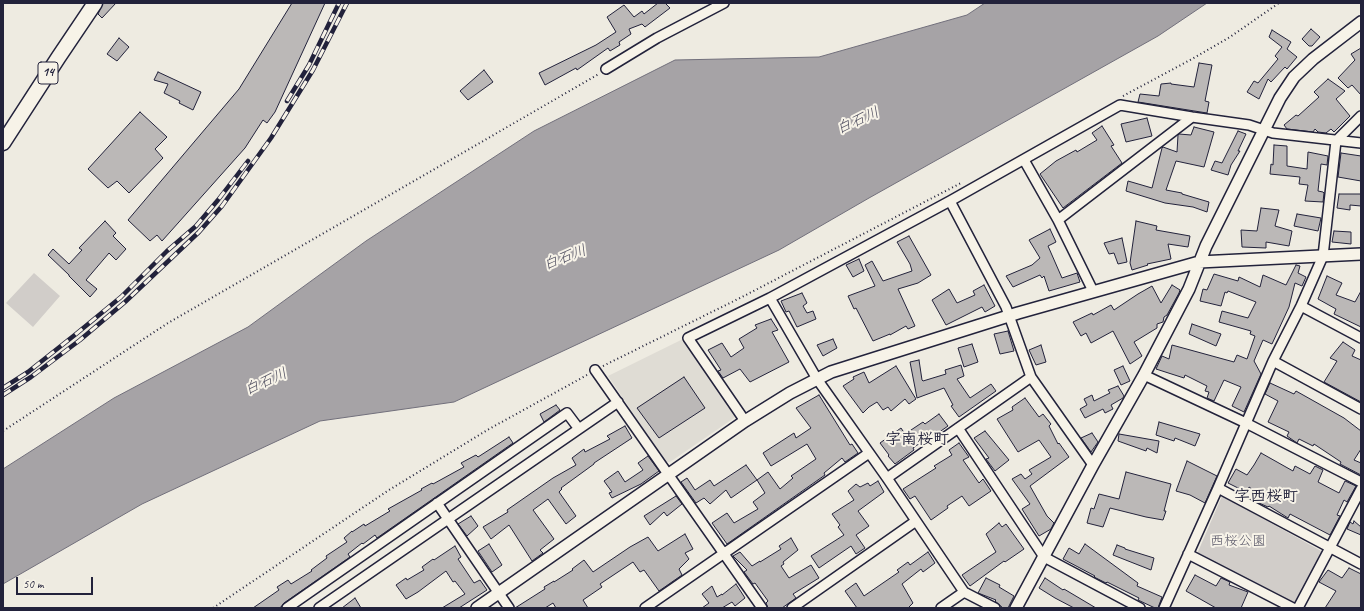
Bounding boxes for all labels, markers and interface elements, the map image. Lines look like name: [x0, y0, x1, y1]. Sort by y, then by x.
road number: 14: [38, 62, 58, 84]
water label: 白石川: [834, 104, 882, 138]
water label: 白石川: [541, 242, 589, 274]
water label: 白石川: [242, 365, 290, 399]
district label: 字南桜町: [885, 430, 949, 450]
district label: 字西桜町: [1234, 487, 1298, 507]
park label: 西桜公園: [1210, 533, 1266, 549]
scale bar: [18, 569, 95, 595]
text: 50 m: [23, 576, 43, 592]

